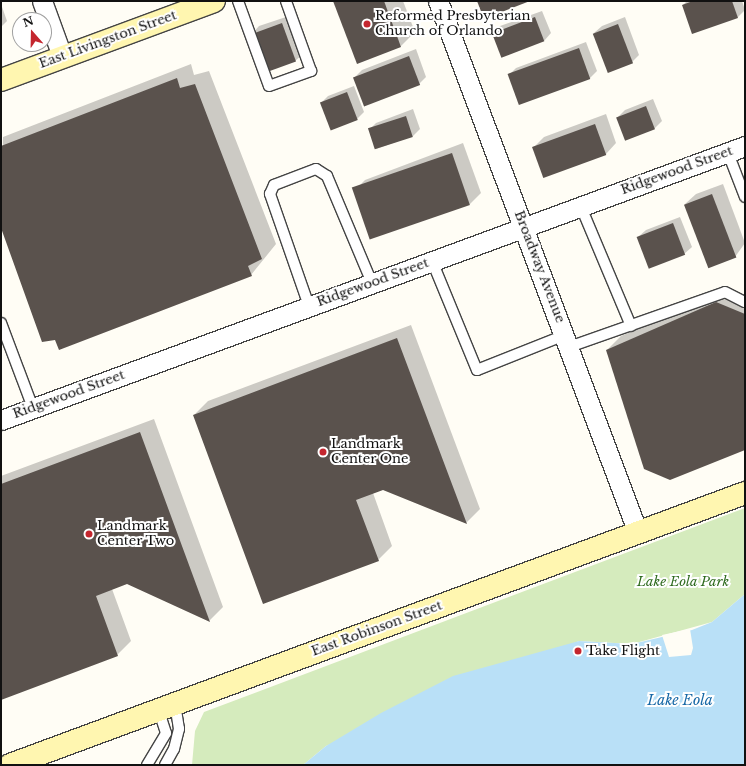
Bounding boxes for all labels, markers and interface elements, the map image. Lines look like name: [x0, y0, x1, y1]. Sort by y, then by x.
street label: East Livingston Street: [37, 8, 179, 72]
place label: Reformed Presbyterian Church of Orlando: [375, 9, 530, 40]
north arrow: [12, 12, 52, 52]
text: N: [21, 13, 35, 30]
marker: Reformed Presbyterian Church of Orlando: [362, 19, 372, 29]
street label: Ridgewood Street: [619, 144, 735, 198]
street label: Broadway Avenue: [510, 208, 568, 326]
street label: Ridgewood Street: [315, 256, 431, 310]
street label: Ridgewood Street: [11, 368, 127, 422]
place label: Landmark Center One: [331, 437, 409, 468]
marker: Landmark Center One: [318, 447, 328, 457]
place label: Landmark Center Two: [97, 519, 175, 550]
marker: Landmark Center Two: [84, 529, 94, 539]
park label: Lake Eola Park: [637, 574, 729, 590]
street label: East Robinson Street: [310, 598, 444, 660]
place label: Take Flight: [586, 643, 660, 659]
marker: Take Flight: [573, 646, 583, 656]
water label: Lake Eola: [647, 692, 713, 708]

